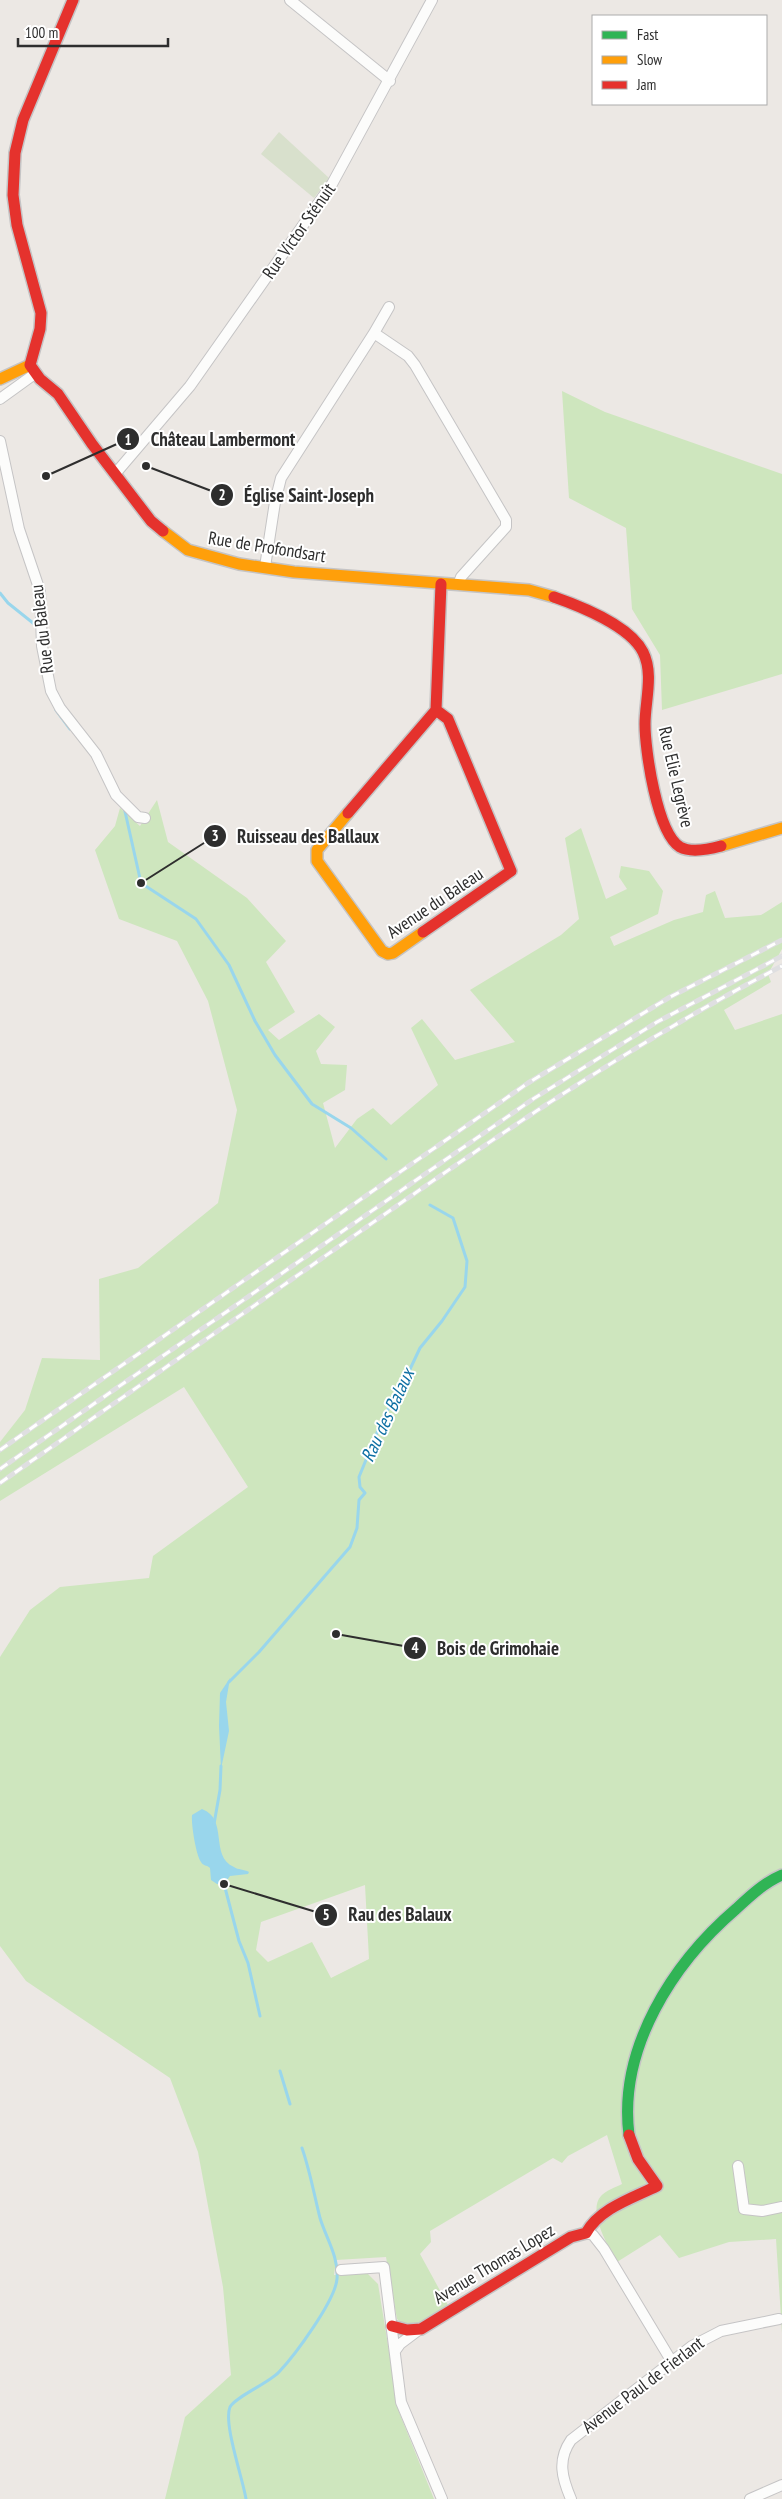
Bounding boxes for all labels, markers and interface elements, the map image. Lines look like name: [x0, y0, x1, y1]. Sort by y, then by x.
scale bar: [18, 15, 168, 47]
legend: [592, 15, 767, 105]
text: 100 m: [25, 23, 58, 42]
text: Fast: [637, 25, 658, 44]
text: Slow: [637, 50, 662, 69]
text: Jam: [636, 75, 656, 94]
street label: Rue Victor Sténuit: [257, 178, 340, 283]
callout: Château Lambermont: [116, 422, 305, 456]
text: Château Lambermont: [151, 427, 296, 451]
text: 1: [124, 430, 132, 449]
callout: Église Saint-Joseph: [209, 478, 384, 512]
text: Église Saint-Joseph: [244, 483, 374, 507]
text: 2: [218, 485, 226, 504]
street label: Rue de Profondsart: [207, 526, 327, 567]
street label: Rue du Baleau: [25, 583, 58, 675]
street label: Rue Elie Legrève: [654, 724, 699, 830]
callout: Ruisseau des Ballaux: [202, 819, 389, 853]
text: Ruisseau des Ballaux: [237, 824, 380, 848]
text: 3: [211, 826, 219, 845]
street label: Avenue du Baleau: [382, 862, 487, 943]
water label: Rau des Balaux: [355, 1363, 420, 1465]
callout: Bois de Grimohaie: [402, 1631, 569, 1665]
text: Bois de Grimohaie: [437, 1636, 559, 1660]
text: 4: [411, 1638, 419, 1657]
callout: Rau des Balaux: [314, 1898, 462, 1932]
text: Rau des Balaux: [348, 1902, 452, 1926]
text: 5: [322, 1905, 330, 1924]
street label: Avenue Thomas Lopez: [429, 2218, 559, 2309]
street label: Avenue Paul de Fierlant: [577, 2331, 708, 2438]

